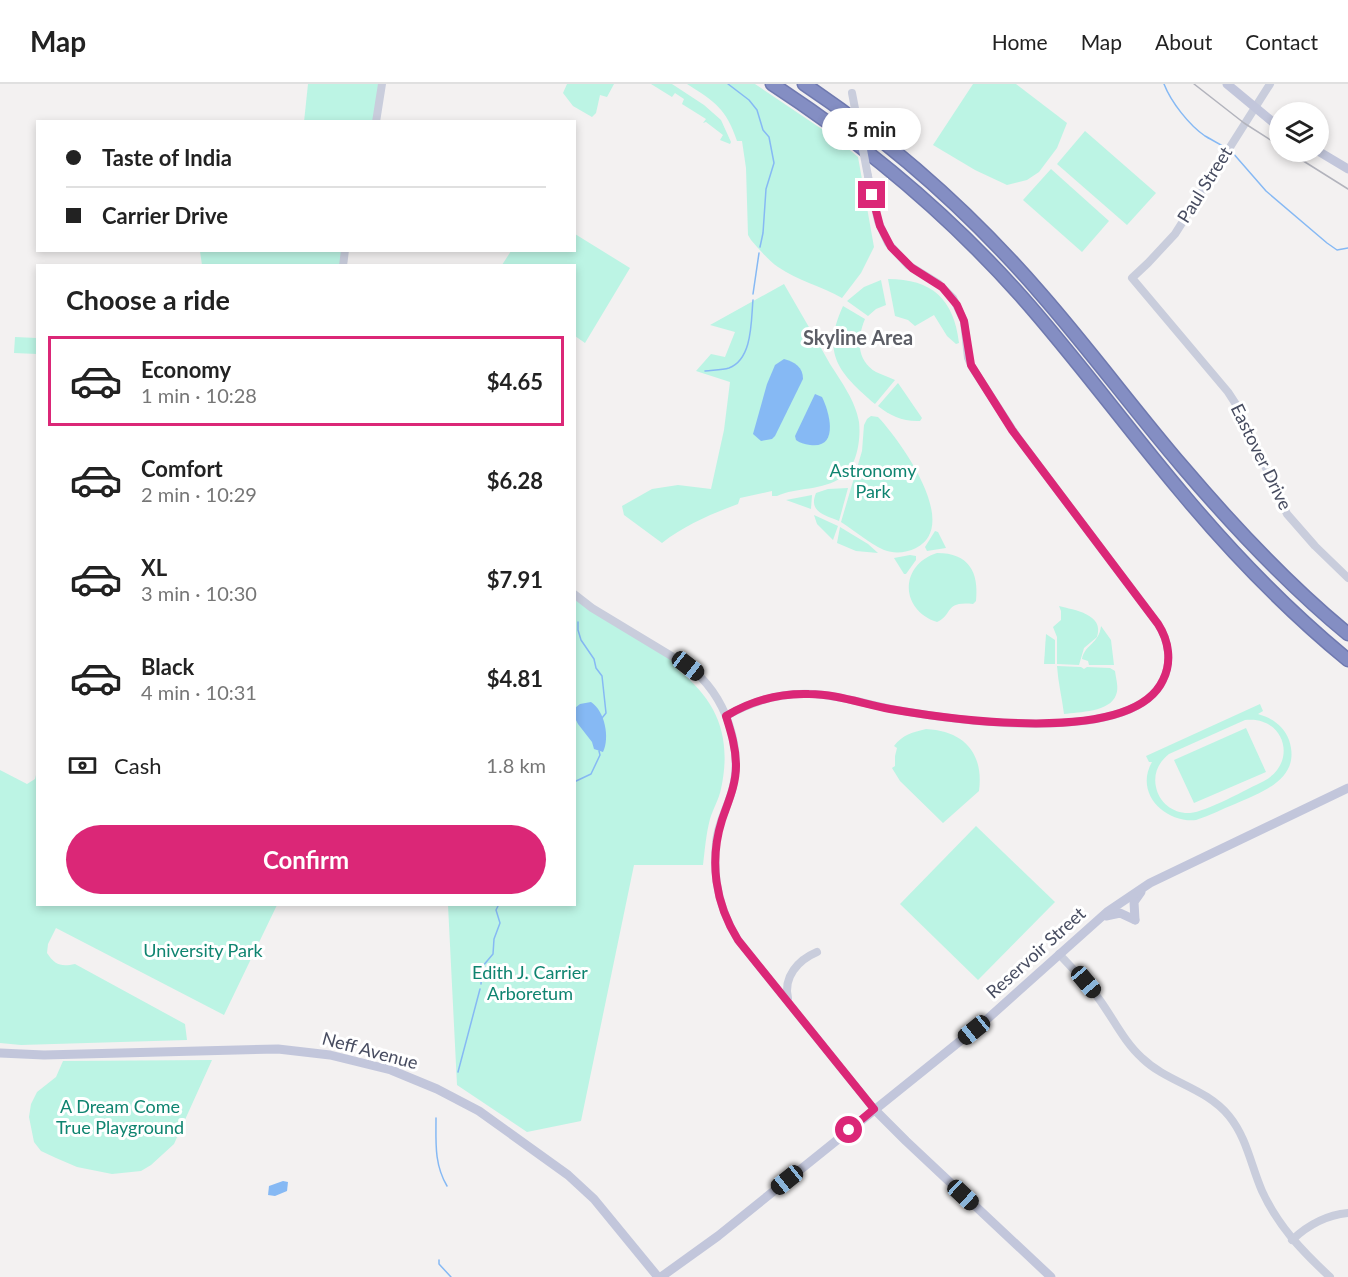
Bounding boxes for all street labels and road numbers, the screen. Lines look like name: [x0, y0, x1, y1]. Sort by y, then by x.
street label: Paul Street: [1172, 142, 1236, 227]
street label: Eastover Drive: [1227, 400, 1297, 513]
street label: Reservoir Street: [981, 902, 1090, 1003]
street label: Neff Avenue: [320, 1027, 420, 1073]

